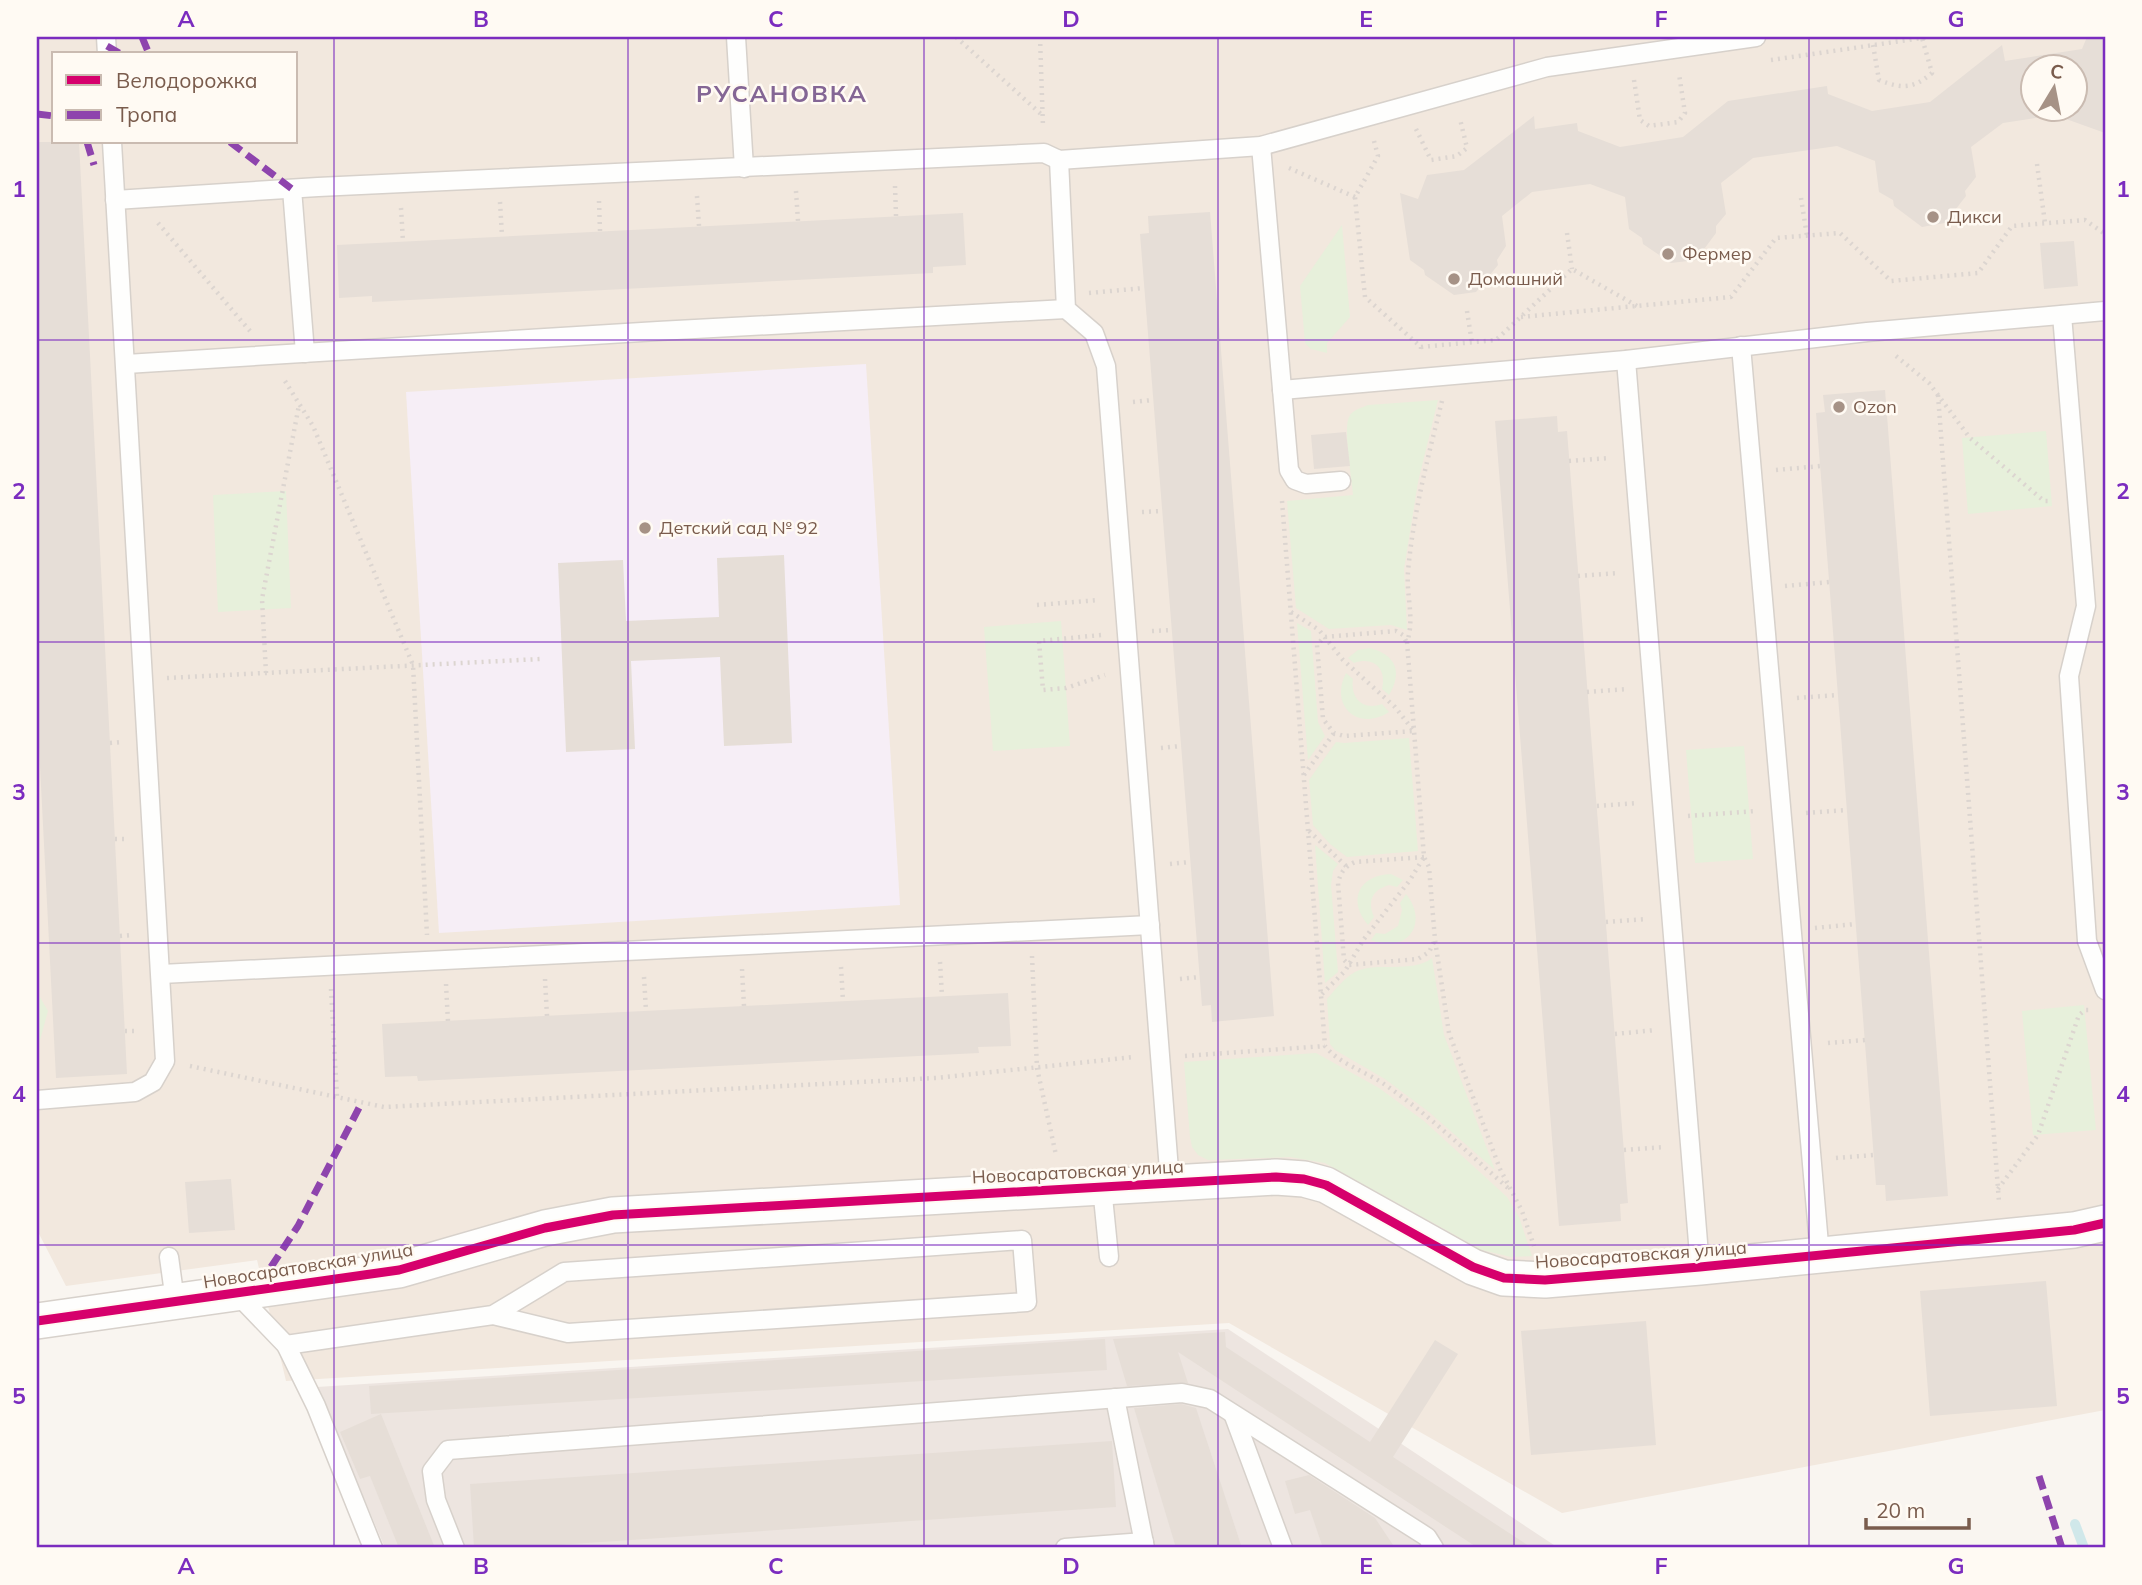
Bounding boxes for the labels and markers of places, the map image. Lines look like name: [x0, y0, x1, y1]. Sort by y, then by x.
place label: Дикси: [1947, 205, 2002, 228]
marker: Дикси: [1925, 209, 1941, 225]
place label: Фермер: [1682, 242, 1752, 265]
marker: Фермер: [1660, 246, 1676, 262]
place label: Домашний: [1468, 267, 1563, 290]
marker: Домашний: [1446, 271, 1462, 287]
place label: Ozon: [1853, 395, 1897, 418]
marker: Ozon: [1831, 399, 1847, 415]
place label: Детский сад № 92: [659, 516, 818, 539]
marker: Детский сад № 92: [637, 520, 653, 536]

